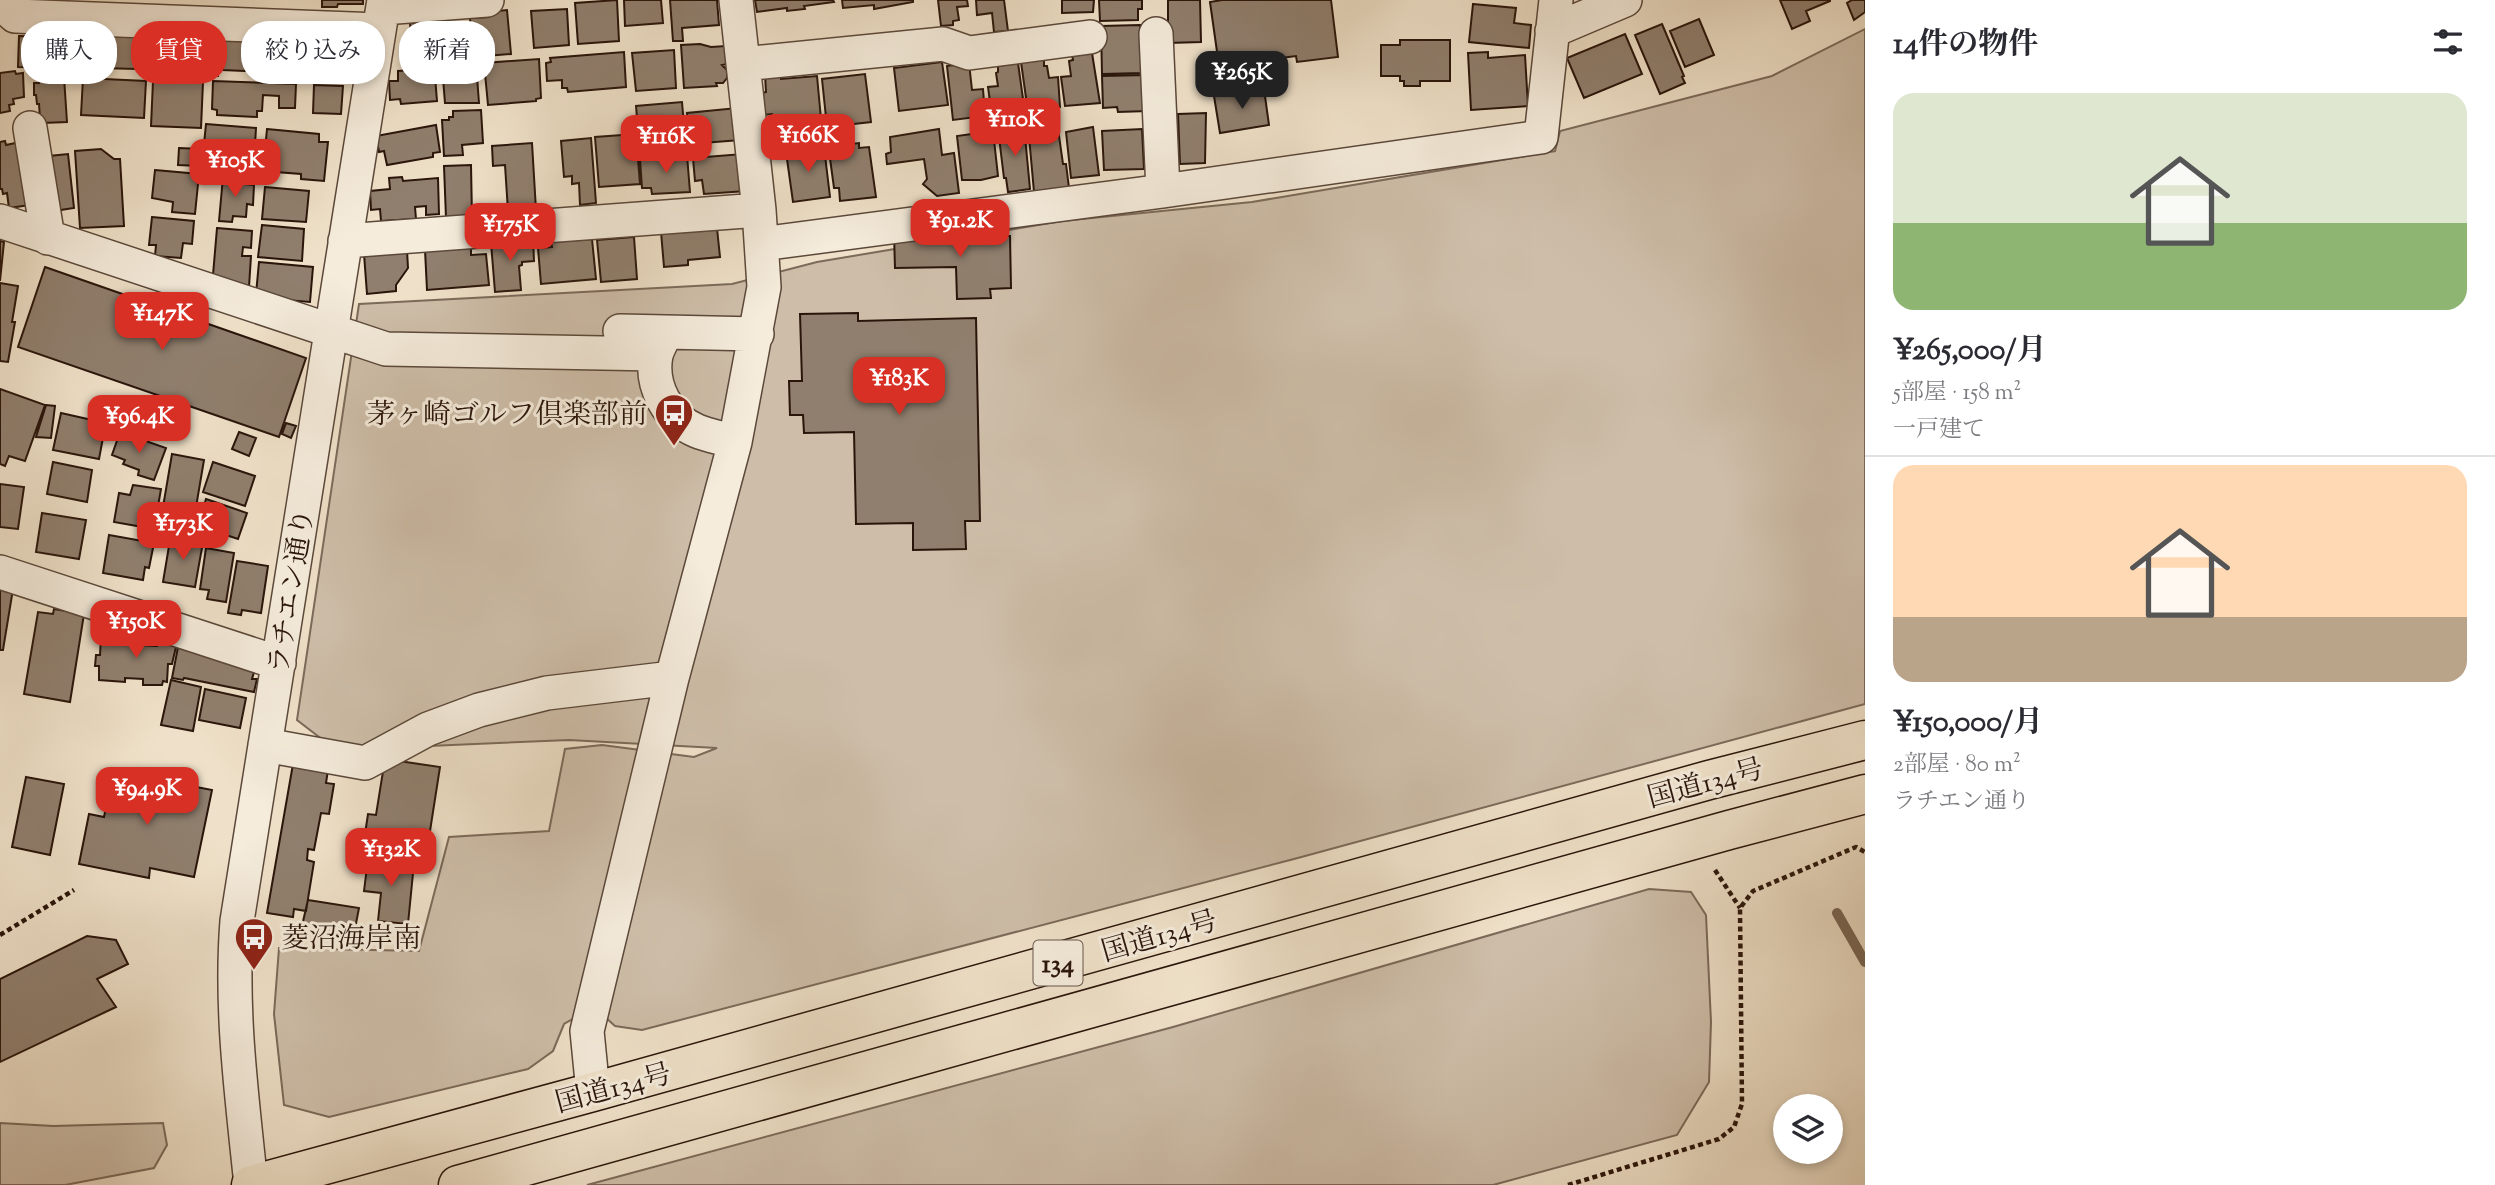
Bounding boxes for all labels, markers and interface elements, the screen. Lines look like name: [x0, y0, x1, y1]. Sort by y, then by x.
chip: 購入: [21, 21, 117, 84]
chip: 賃貸: [131, 21, 227, 84]
chip: 絞り込み: [241, 21, 385, 84]
chip: 新着: [399, 21, 495, 84]
icon: filters: [2429, 23, 2467, 61]
text: 14件の物件: [1893, 24, 2038, 67]
pin: ¥265K: [1193, 52, 1291, 111]
text: ¥265K: [1211, 57, 1273, 90]
pin: ¥110K: [966, 99, 1064, 158]
text: ¥110K: [985, 104, 1045, 137]
pin: ¥166K: [759, 114, 857, 174]
pin: ¥116K: [617, 116, 715, 175]
text: ¥166K: [777, 120, 839, 153]
text: ¥116K: [637, 121, 695, 154]
icon: home: [2117, 138, 2243, 264]
pin: ¥105K: [186, 140, 284, 199]
text: ¥105K: [205, 145, 265, 178]
pin: ¥91.2K: [903, 200, 1017, 259]
pin: ¥175K: [461, 204, 559, 263]
text: ¥91.2K: [927, 205, 993, 238]
text: ¥175K: [481, 209, 539, 242]
pin: ¥147K: [113, 292, 211, 352]
text: ¥147K: [131, 298, 193, 331]
text: ¥265,000/月: [1893, 330, 2046, 373]
pin: ¥183K: [850, 358, 948, 417]
text: ¥183K: [869, 363, 929, 396]
text: 5部屋 · 158 m²: [1893, 377, 2021, 410]
bus stop icon: 茅ヶ崎ゴルフ倶楽部前: [653, 392, 695, 447]
pin: ¥96.4K: [82, 396, 196, 455]
place label: 茅ヶ崎ゴルフ倶楽部前: [367, 396, 647, 436]
text: ¥96.4K: [104, 401, 174, 434]
text: 一戸建て: [1893, 414, 1985, 447]
pin: ¥173K: [134, 503, 232, 562]
street label: ラチエン通り: [260, 506, 326, 677]
text: ¥173K: [153, 508, 213, 541]
icon: home: [2117, 510, 2243, 636]
pin: ¥150K: [87, 600, 185, 660]
text: ¥150K: [106, 606, 166, 639]
text: ¥150,000/月: [1893, 702, 2043, 745]
text: 2部屋 · 80 m²: [1893, 749, 2021, 782]
street label: 国道134号: [1643, 750, 1768, 820]
pin: ¥94.9K: [90, 768, 204, 827]
text: ¥94.9K: [112, 773, 182, 806]
text: ラチエン通り: [1893, 786, 2030, 819]
pin: ¥132K: [342, 828, 440, 888]
text: ¥132K: [361, 834, 421, 867]
street label: 国道134号: [1097, 902, 1223, 974]
bus stop icon: 菱沼海岸南: [233, 916, 275, 971]
place label: 菱沼海岸南: [281, 920, 421, 960]
road number: 134: [1034, 940, 1082, 986]
street label: 国道134号: [551, 1055, 676, 1125]
map controls: [1773, 1094, 1843, 1164]
button: layers: [1773, 1094, 1843, 1164]

